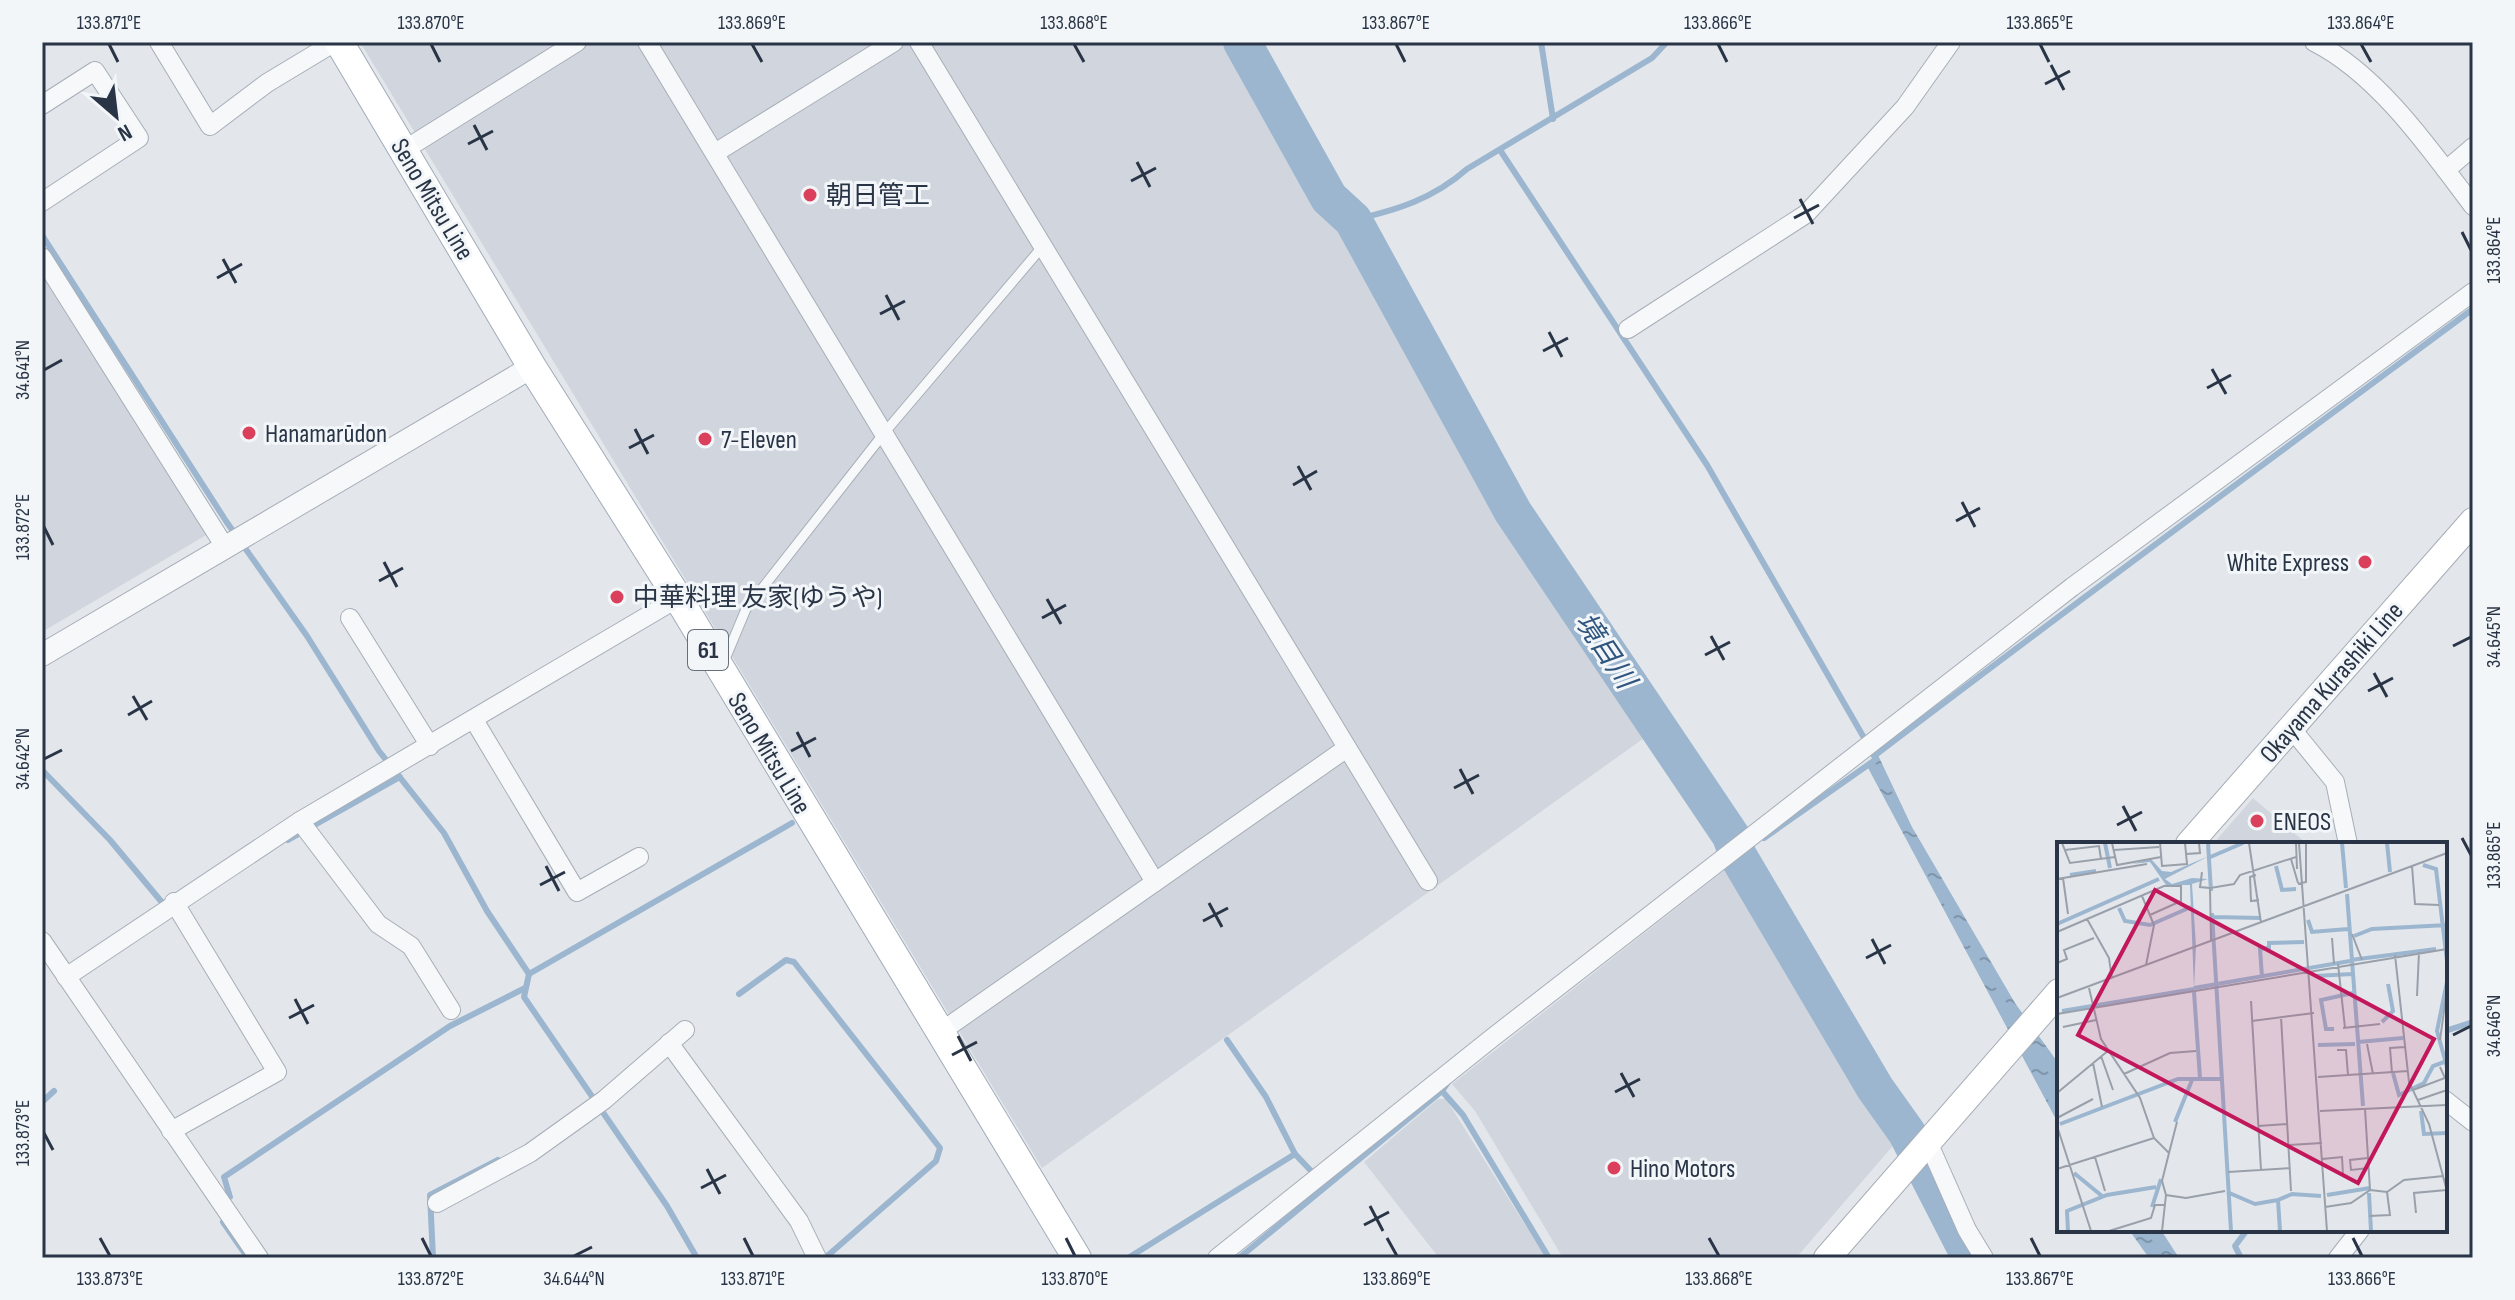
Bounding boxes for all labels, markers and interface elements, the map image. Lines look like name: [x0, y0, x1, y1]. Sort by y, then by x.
text: 133.871°E: [77, 11, 141, 35]
text: 133.870°E: [397, 11, 465, 35]
text: 133.869°E: [718, 11, 786, 35]
text: 133.868°E: [1040, 11, 1108, 35]
text: 133.867°E: [1362, 11, 1430, 35]
text: 133.866°E: [1684, 11, 1752, 35]
text: 133.865°E: [2006, 11, 2074, 35]
text: 133.864°E: [2327, 11, 2395, 35]
north arrow: [76, 76, 156, 156]
text: N: [113, 118, 136, 147]
street label: Seno Mitsu Line: [383, 133, 480, 266]
place label: 朝日管工: [826, 181, 930, 212]
marker: 朝日管工: [801, 186, 819, 204]
text: 133.864°E: [2482, 216, 2506, 284]
text: 34.641°N: [11, 340, 35, 400]
place label: Hanamarūdon: [265, 419, 387, 450]
marker: Hanamarūdon: [240, 424, 258, 442]
place label: 7-Eleven: [721, 425, 797, 456]
marker: 7-Eleven: [696, 430, 714, 448]
text: 133.872°E: [11, 494, 35, 560]
place label: White Express: [2227, 548, 2349, 579]
marker: White Express: [2356, 553, 2374, 571]
place label: 中華料理 友家(ゆうや): [633, 583, 882, 614]
marker: 中華料理 友家(ゆうや): [608, 588, 626, 606]
street label: Okayama Kurashiki Line: [2254, 596, 2410, 770]
text: 34.645°N: [2482, 606, 2506, 668]
water label: 境目川: [1568, 607, 1644, 697]
road number: 61: [688, 630, 728, 670]
street label: Seno Mitsu Line: [720, 687, 817, 820]
text: 34.642°N: [11, 728, 35, 790]
place label: ENEOS: [2273, 807, 2331, 838]
marker: ENEOS: [2248, 812, 2266, 830]
text: 133.865°E: [2482, 821, 2506, 889]
inset map: [2057, 842, 2447, 1232]
text: 34.646°N: [2482, 995, 2506, 1057]
text: 133.873°E: [11, 1100, 35, 1166]
place label: Hino Motors: [1630, 1154, 1735, 1185]
marker: Hino Motors: [1605, 1159, 1623, 1177]
text: 133.873°E: [77, 1267, 143, 1291]
text: 133.872°E: [398, 1267, 464, 1291]
text: 34.644°N: [543, 1267, 605, 1291]
text: 133.871°E: [721, 1267, 785, 1291]
text: 133.870°E: [1041, 1267, 1109, 1291]
text: 133.869°E: [1363, 1267, 1431, 1291]
text: 133.868°E: [1685, 1267, 1753, 1291]
text: 133.867°E: [2006, 1267, 2074, 1291]
text: 133.866°E: [2328, 1267, 2396, 1291]

